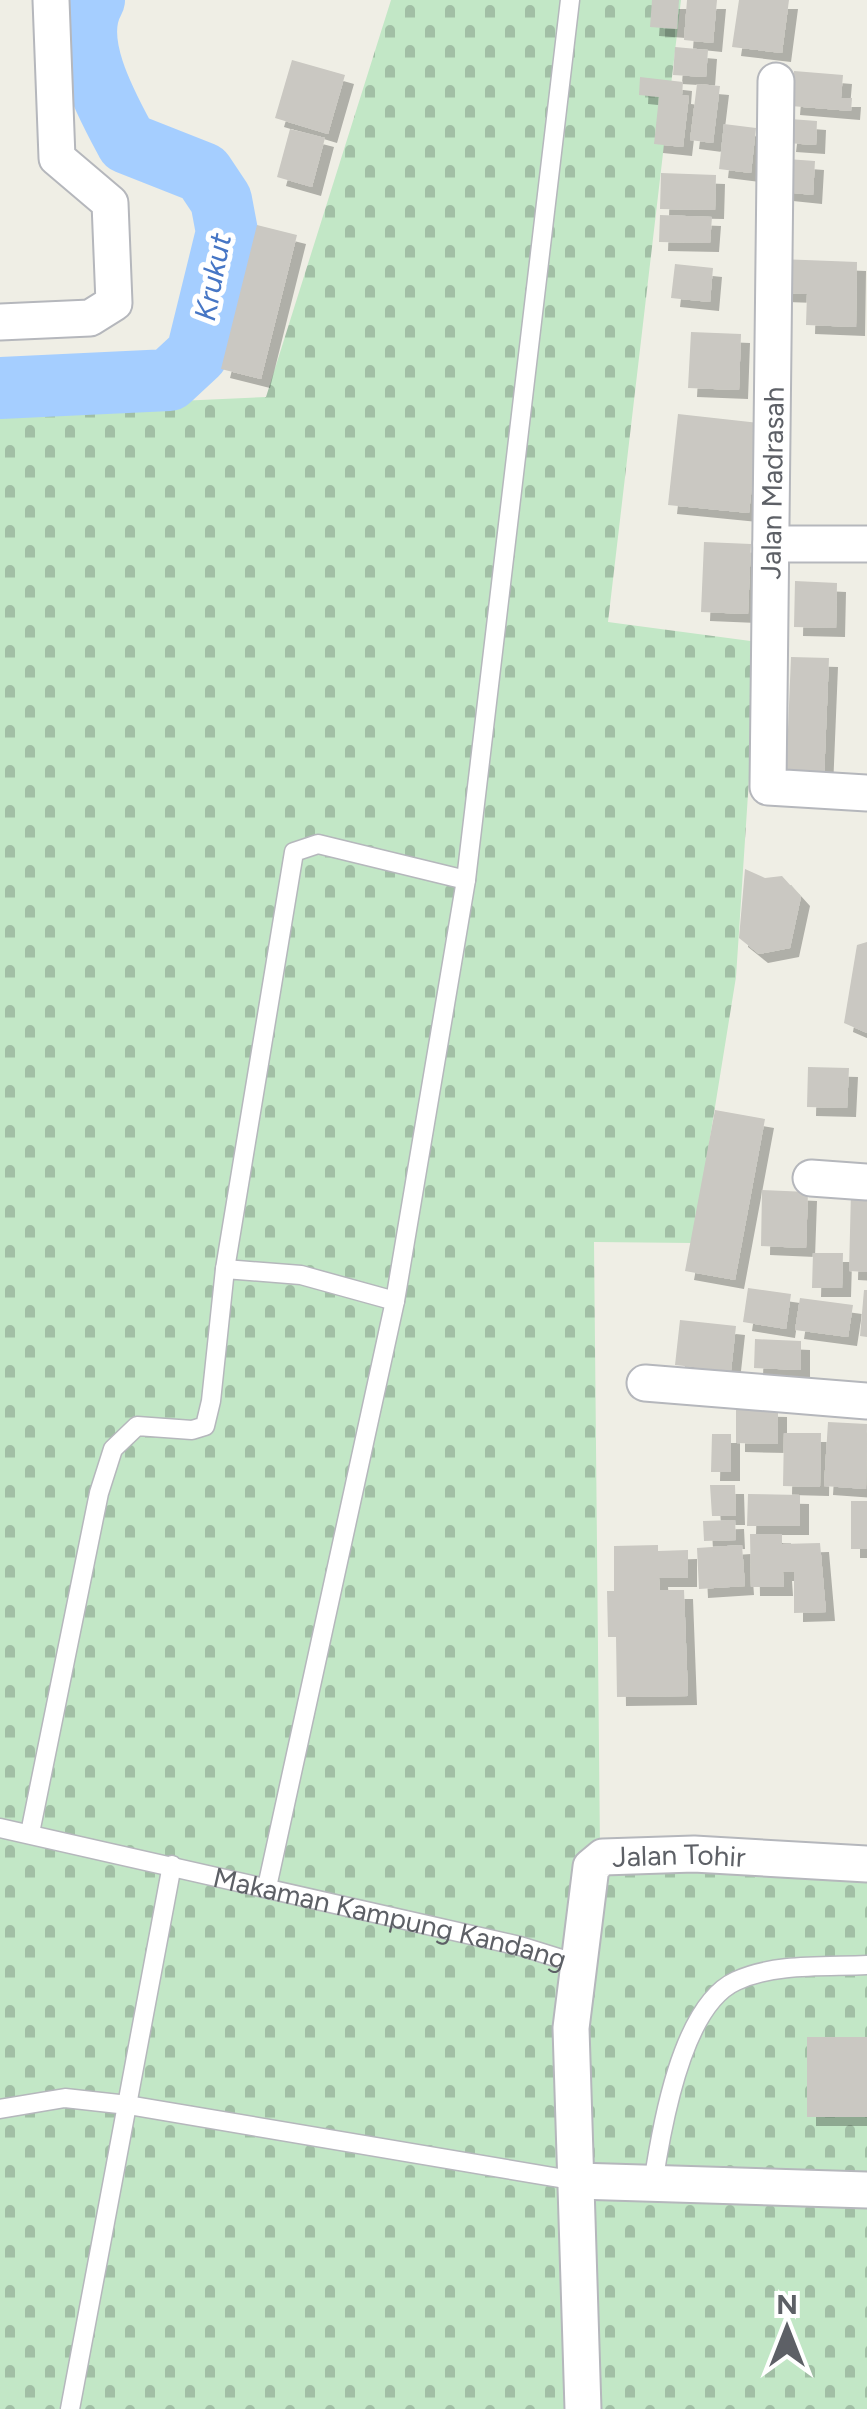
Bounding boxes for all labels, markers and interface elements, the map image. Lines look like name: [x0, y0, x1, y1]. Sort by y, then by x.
water label: Krukut: [186, 230, 239, 324]
street label: Jalan Madrasah: [753, 386, 791, 580]
street label: Jalan Tohir: [612, 1837, 747, 1874]
street label: Makaman Kampung Kandang: [210, 1860, 571, 1976]
north arrow: [737, 2279, 837, 2379]
text: N: [776, 2287, 798, 2321]

